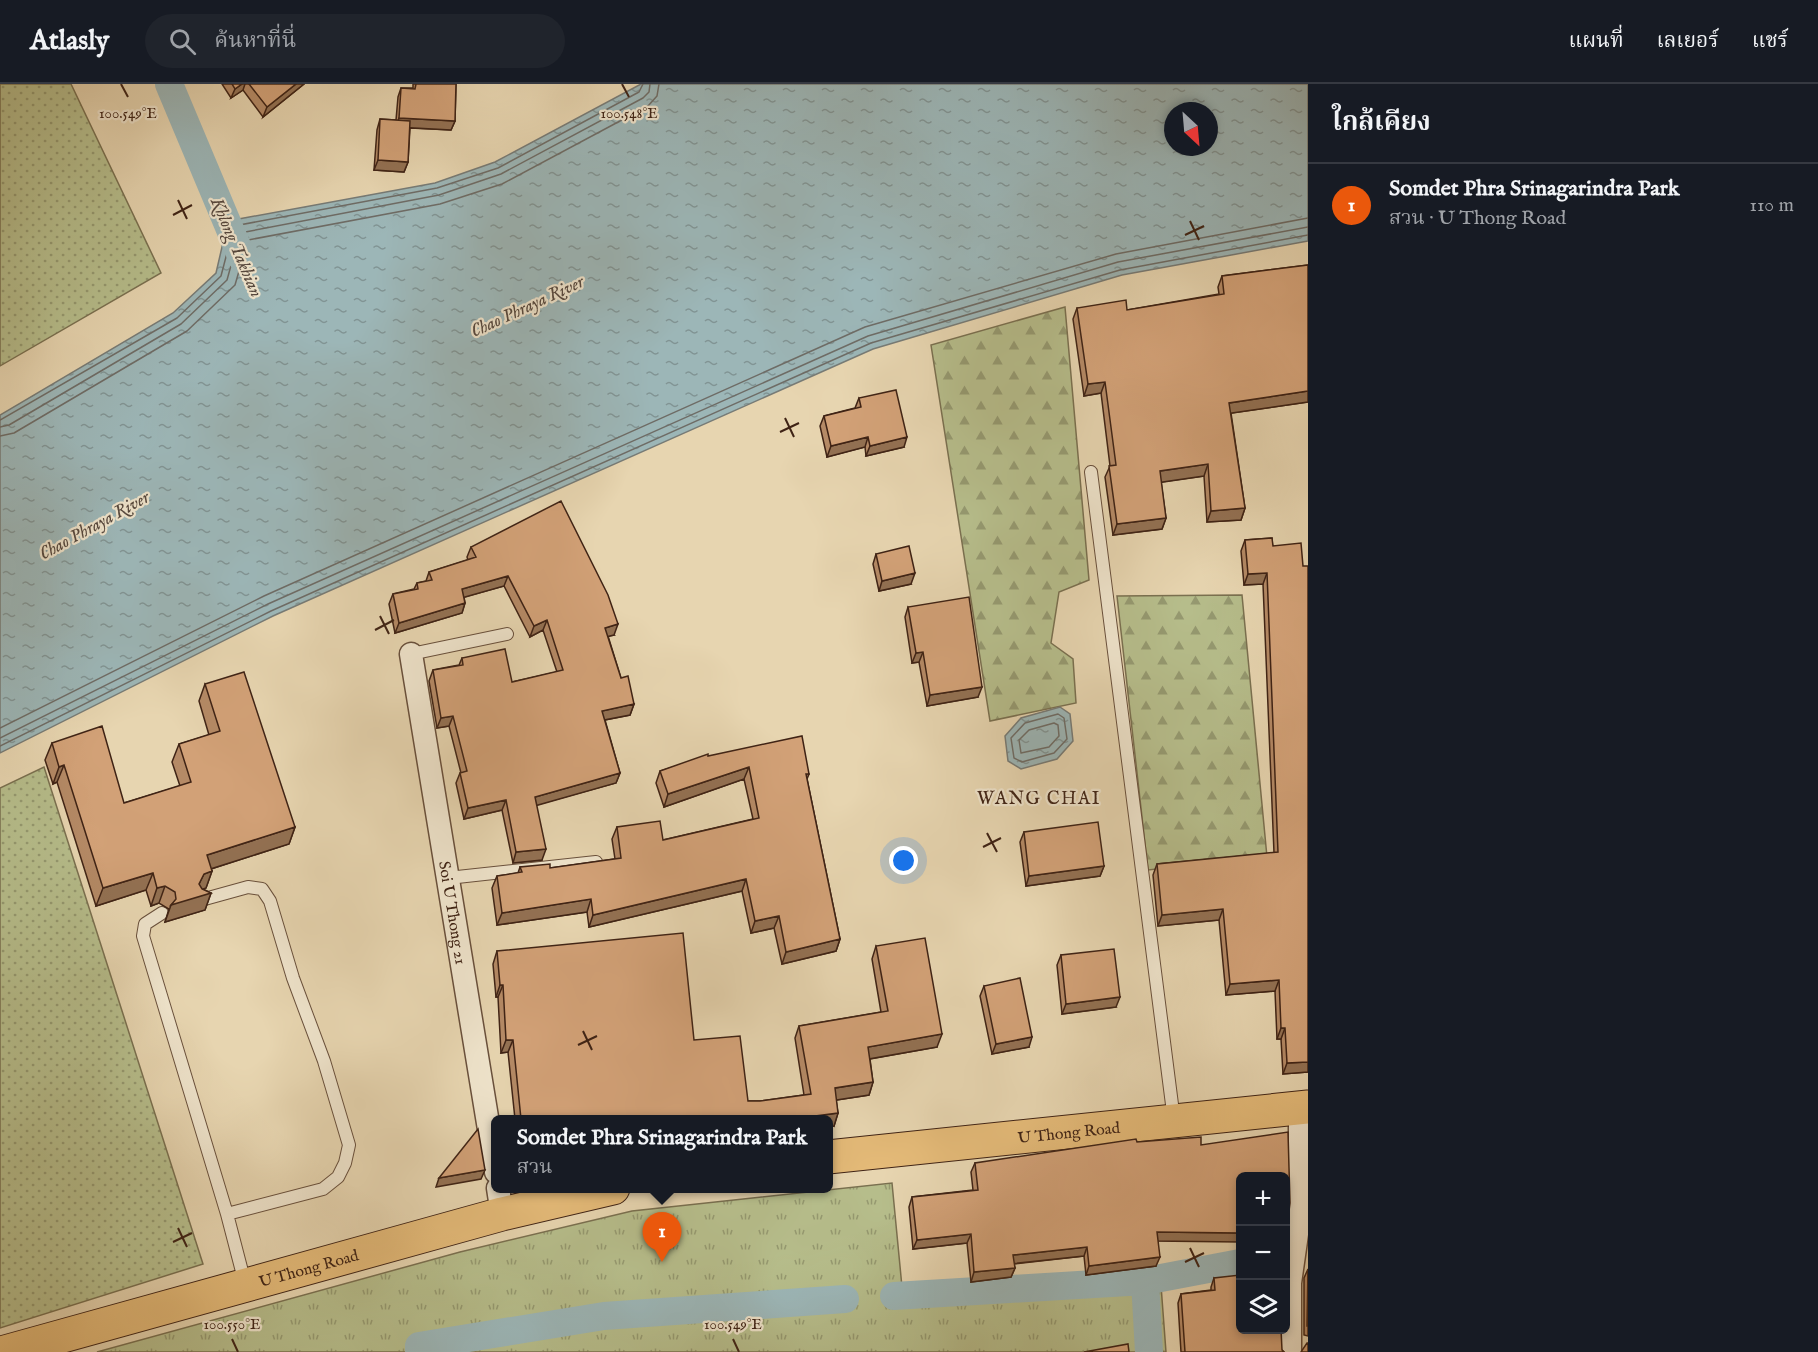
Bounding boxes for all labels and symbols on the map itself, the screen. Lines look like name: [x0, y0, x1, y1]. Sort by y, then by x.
north arrow: [1164, 102, 1218, 156]
text: 100.549°E: [99, 104, 157, 123]
text: 100.548°E: [600, 104, 658, 123]
water label: Khlong Takhian: [204, 193, 267, 301]
water label: Chao Phraya River: [467, 271, 589, 344]
water label: Chao Phraya River: [36, 486, 155, 566]
district label: WANG CHAI: [977, 788, 1101, 811]
your location: [889, 846, 918, 875]
street label: Soi U Thong 21: [433, 860, 470, 966]
street label: U Thong Road: [1017, 1119, 1121, 1149]
pin: 1: [642, 1212, 682, 1262]
street label: U Thong Road: [257, 1246, 362, 1293]
text: 100.550°E: [204, 1315, 260, 1334]
text: 100.549°E: [704, 1315, 762, 1334]

